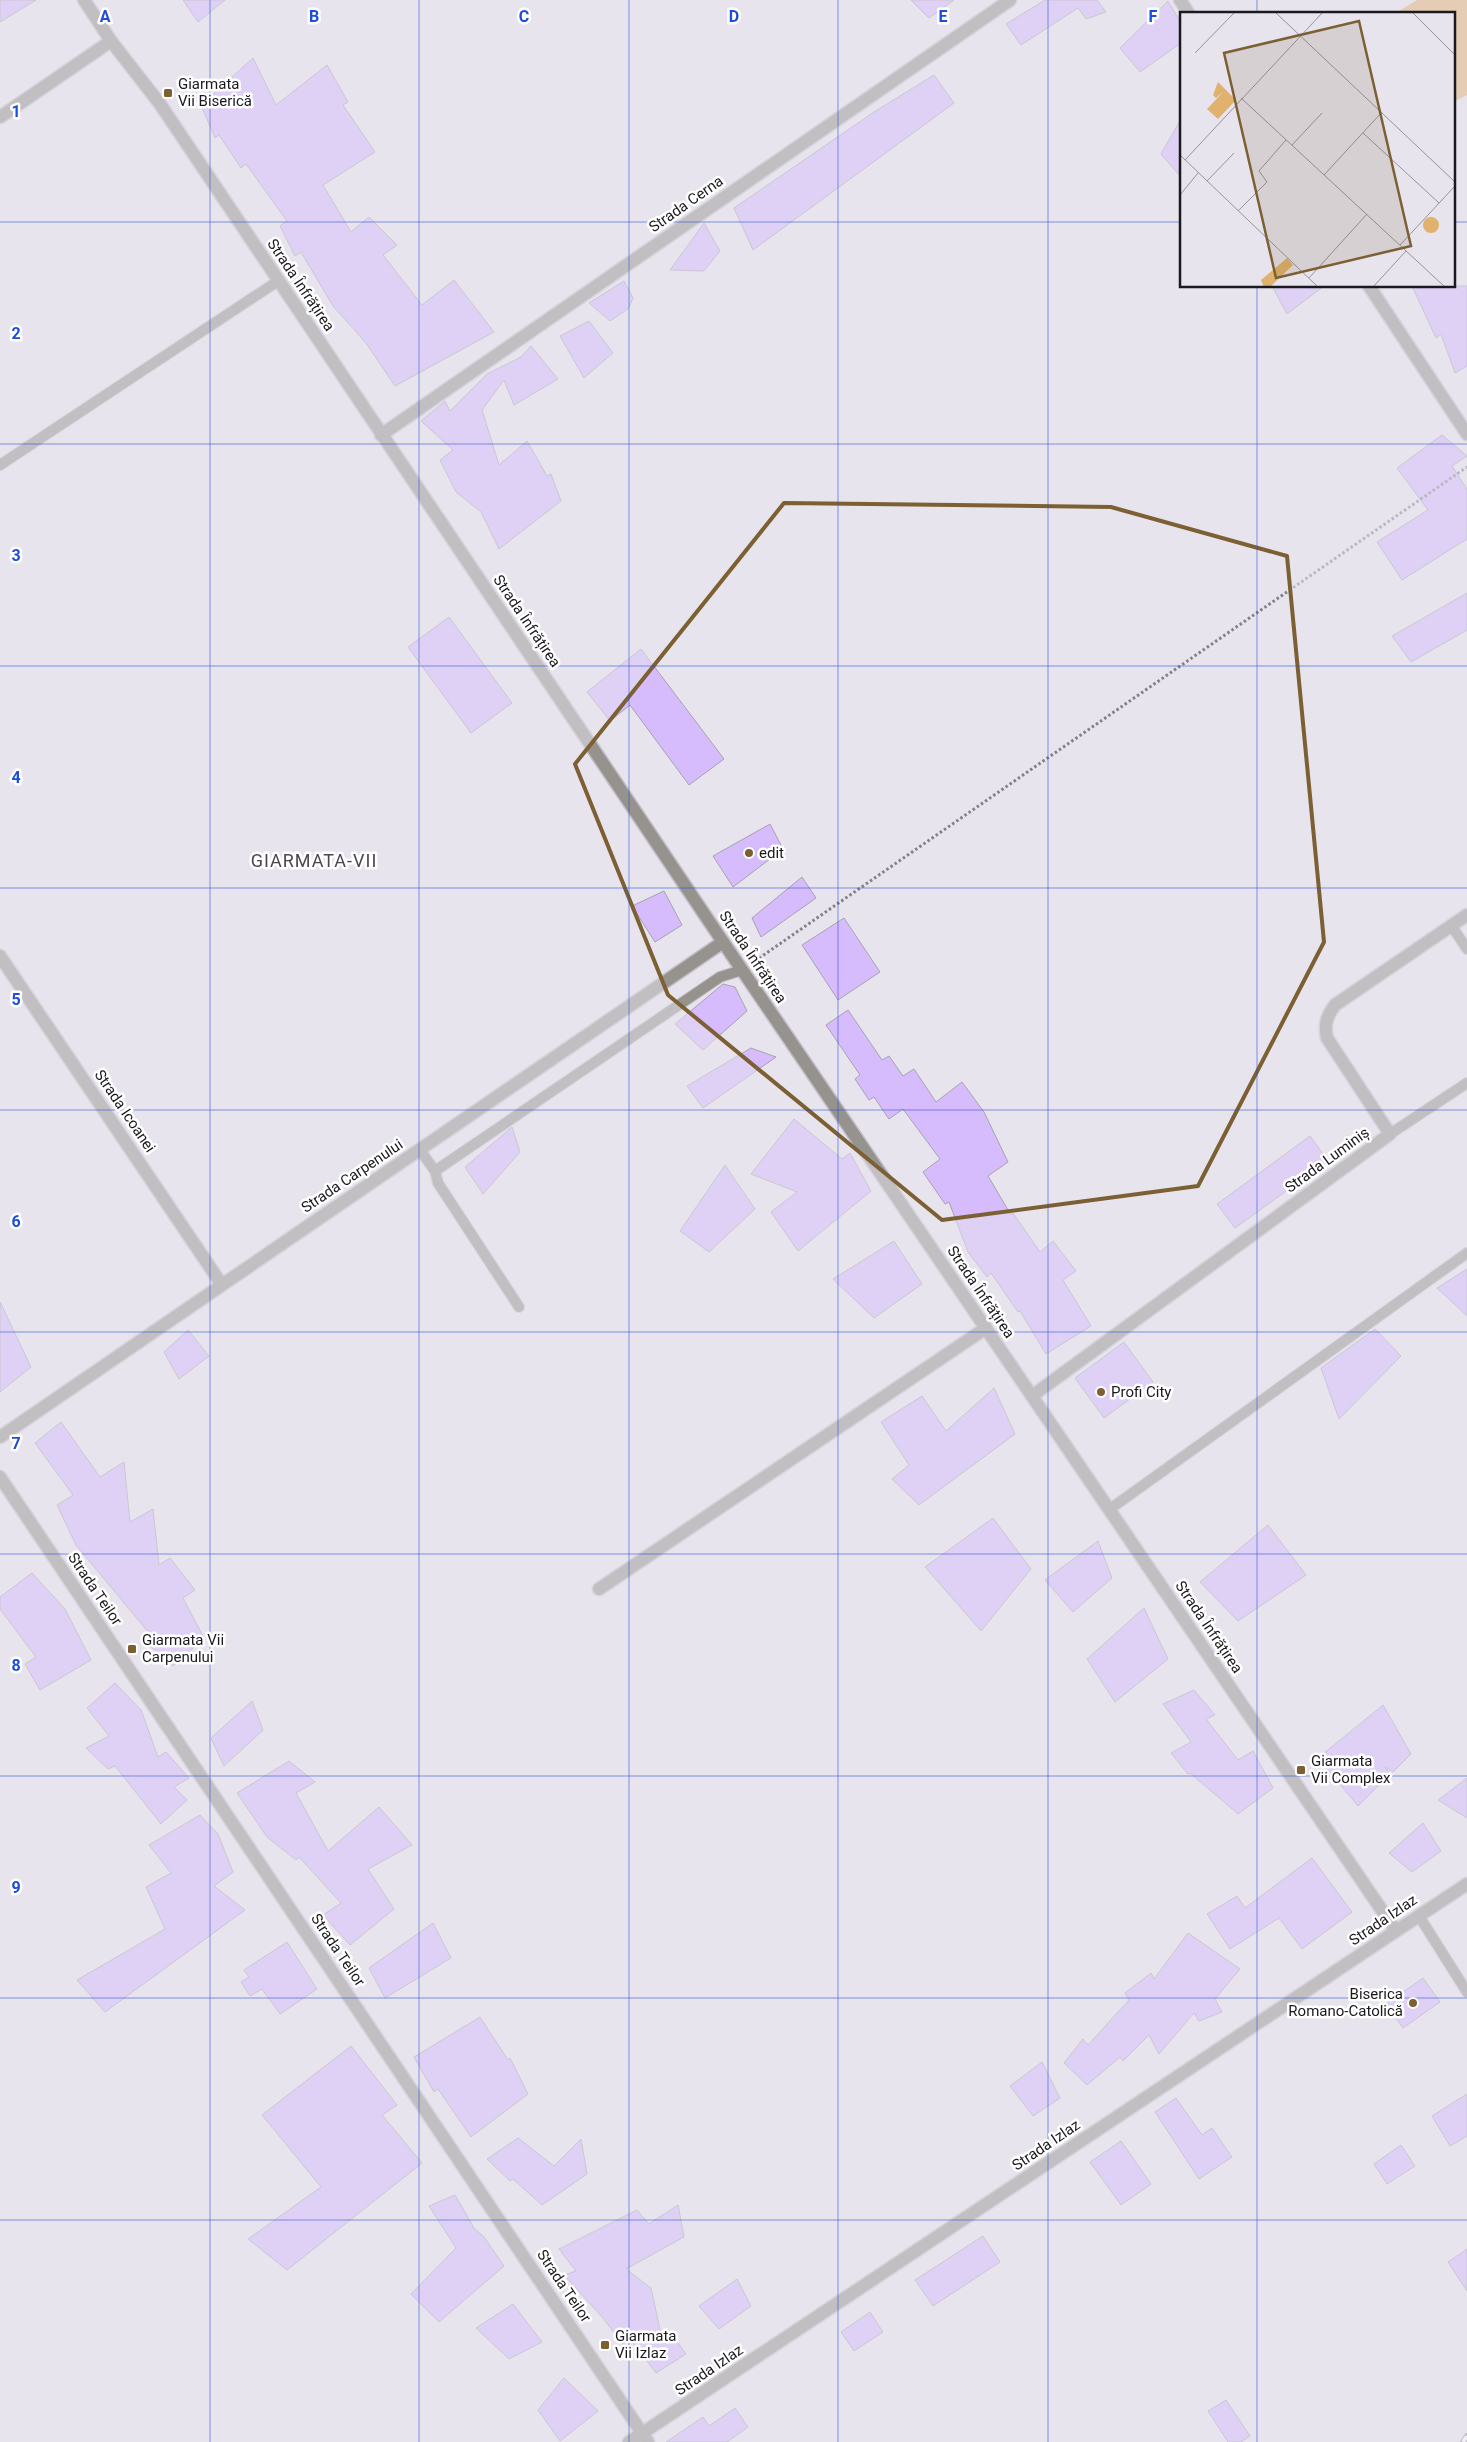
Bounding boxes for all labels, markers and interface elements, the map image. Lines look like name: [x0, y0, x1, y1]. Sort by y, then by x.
text: A: [100, 7, 111, 26]
text: B: [309, 7, 319, 26]
text: C: [519, 7, 529, 26]
text: D: [729, 7, 739, 26]
text: E: [939, 7, 948, 26]
text: F: [1149, 7, 1158, 26]
inset map: [1180, 12, 1454, 288]
place label: Giarmata Vii Biserică: [178, 75, 252, 110]
marker: Giarmata Vii Biserică: [162, 87, 174, 99]
text: 1: [11, 102, 21, 121]
street label: Strada Cerna: [645, 172, 727, 236]
street label: Strada Înfrățirea: [264, 236, 338, 334]
text: 2: [11, 324, 21, 343]
text: 3: [11, 546, 21, 565]
street label: Strada Înfrățirea: [490, 572, 564, 670]
text: 4: [11, 768, 21, 787]
place label: edit: [759, 844, 784, 862]
marker: edit: [743, 847, 755, 859]
district label: GIARMATA-VII: [251, 850, 377, 871]
street label: Strada Înfrățirea: [716, 908, 790, 1006]
text: 5: [11, 990, 21, 1009]
street label: Strada Icoanei: [91, 1066, 159, 1156]
street label: Strada Luminiș: [1281, 1123, 1373, 1197]
street label: Strada Carpenului: [298, 1135, 406, 1217]
text: 6: [11, 1212, 21, 1231]
street label: Strada Înfrățirea: [944, 1243, 1018, 1341]
place label: Profi City: [1111, 1383, 1171, 1401]
marker: Profi City: [1095, 1386, 1107, 1398]
text: 7: [11, 1434, 21, 1453]
street label: Strada Teilor: [64, 1549, 126, 1629]
street label: Strada Înfrățirea: [1172, 1578, 1246, 1676]
place label: Giarmata Vii Carpenului: [142, 1631, 224, 1666]
marker: Giarmata Vii Carpenului: [126, 1643, 138, 1655]
text: 8: [11, 1656, 21, 1675]
place label: Giarmata Vii Complex: [1311, 1752, 1391, 1787]
marker: Giarmata Vii Complex: [1295, 1764, 1307, 1776]
text: 9: [11, 1878, 21, 1897]
street label: Strada Izlaz: [1346, 1891, 1420, 1949]
street label: Strada Teilor: [307, 1910, 369, 1990]
place label: Biserica Romano-Catolică: [1288, 1985, 1403, 2020]
marker: Biserica Romano-Catolică: [1407, 1997, 1419, 2009]
street label: Strada Izlaz: [1009, 2116, 1083, 2174]
street label: Strada Teilor: [533, 2246, 595, 2326]
place label: Giarmata Vii Izlaz: [615, 2327, 677, 2362]
marker: Giarmata Vii Izlaz: [599, 2339, 611, 2351]
street label: Strada Izlaz: [672, 2341, 746, 2399]

